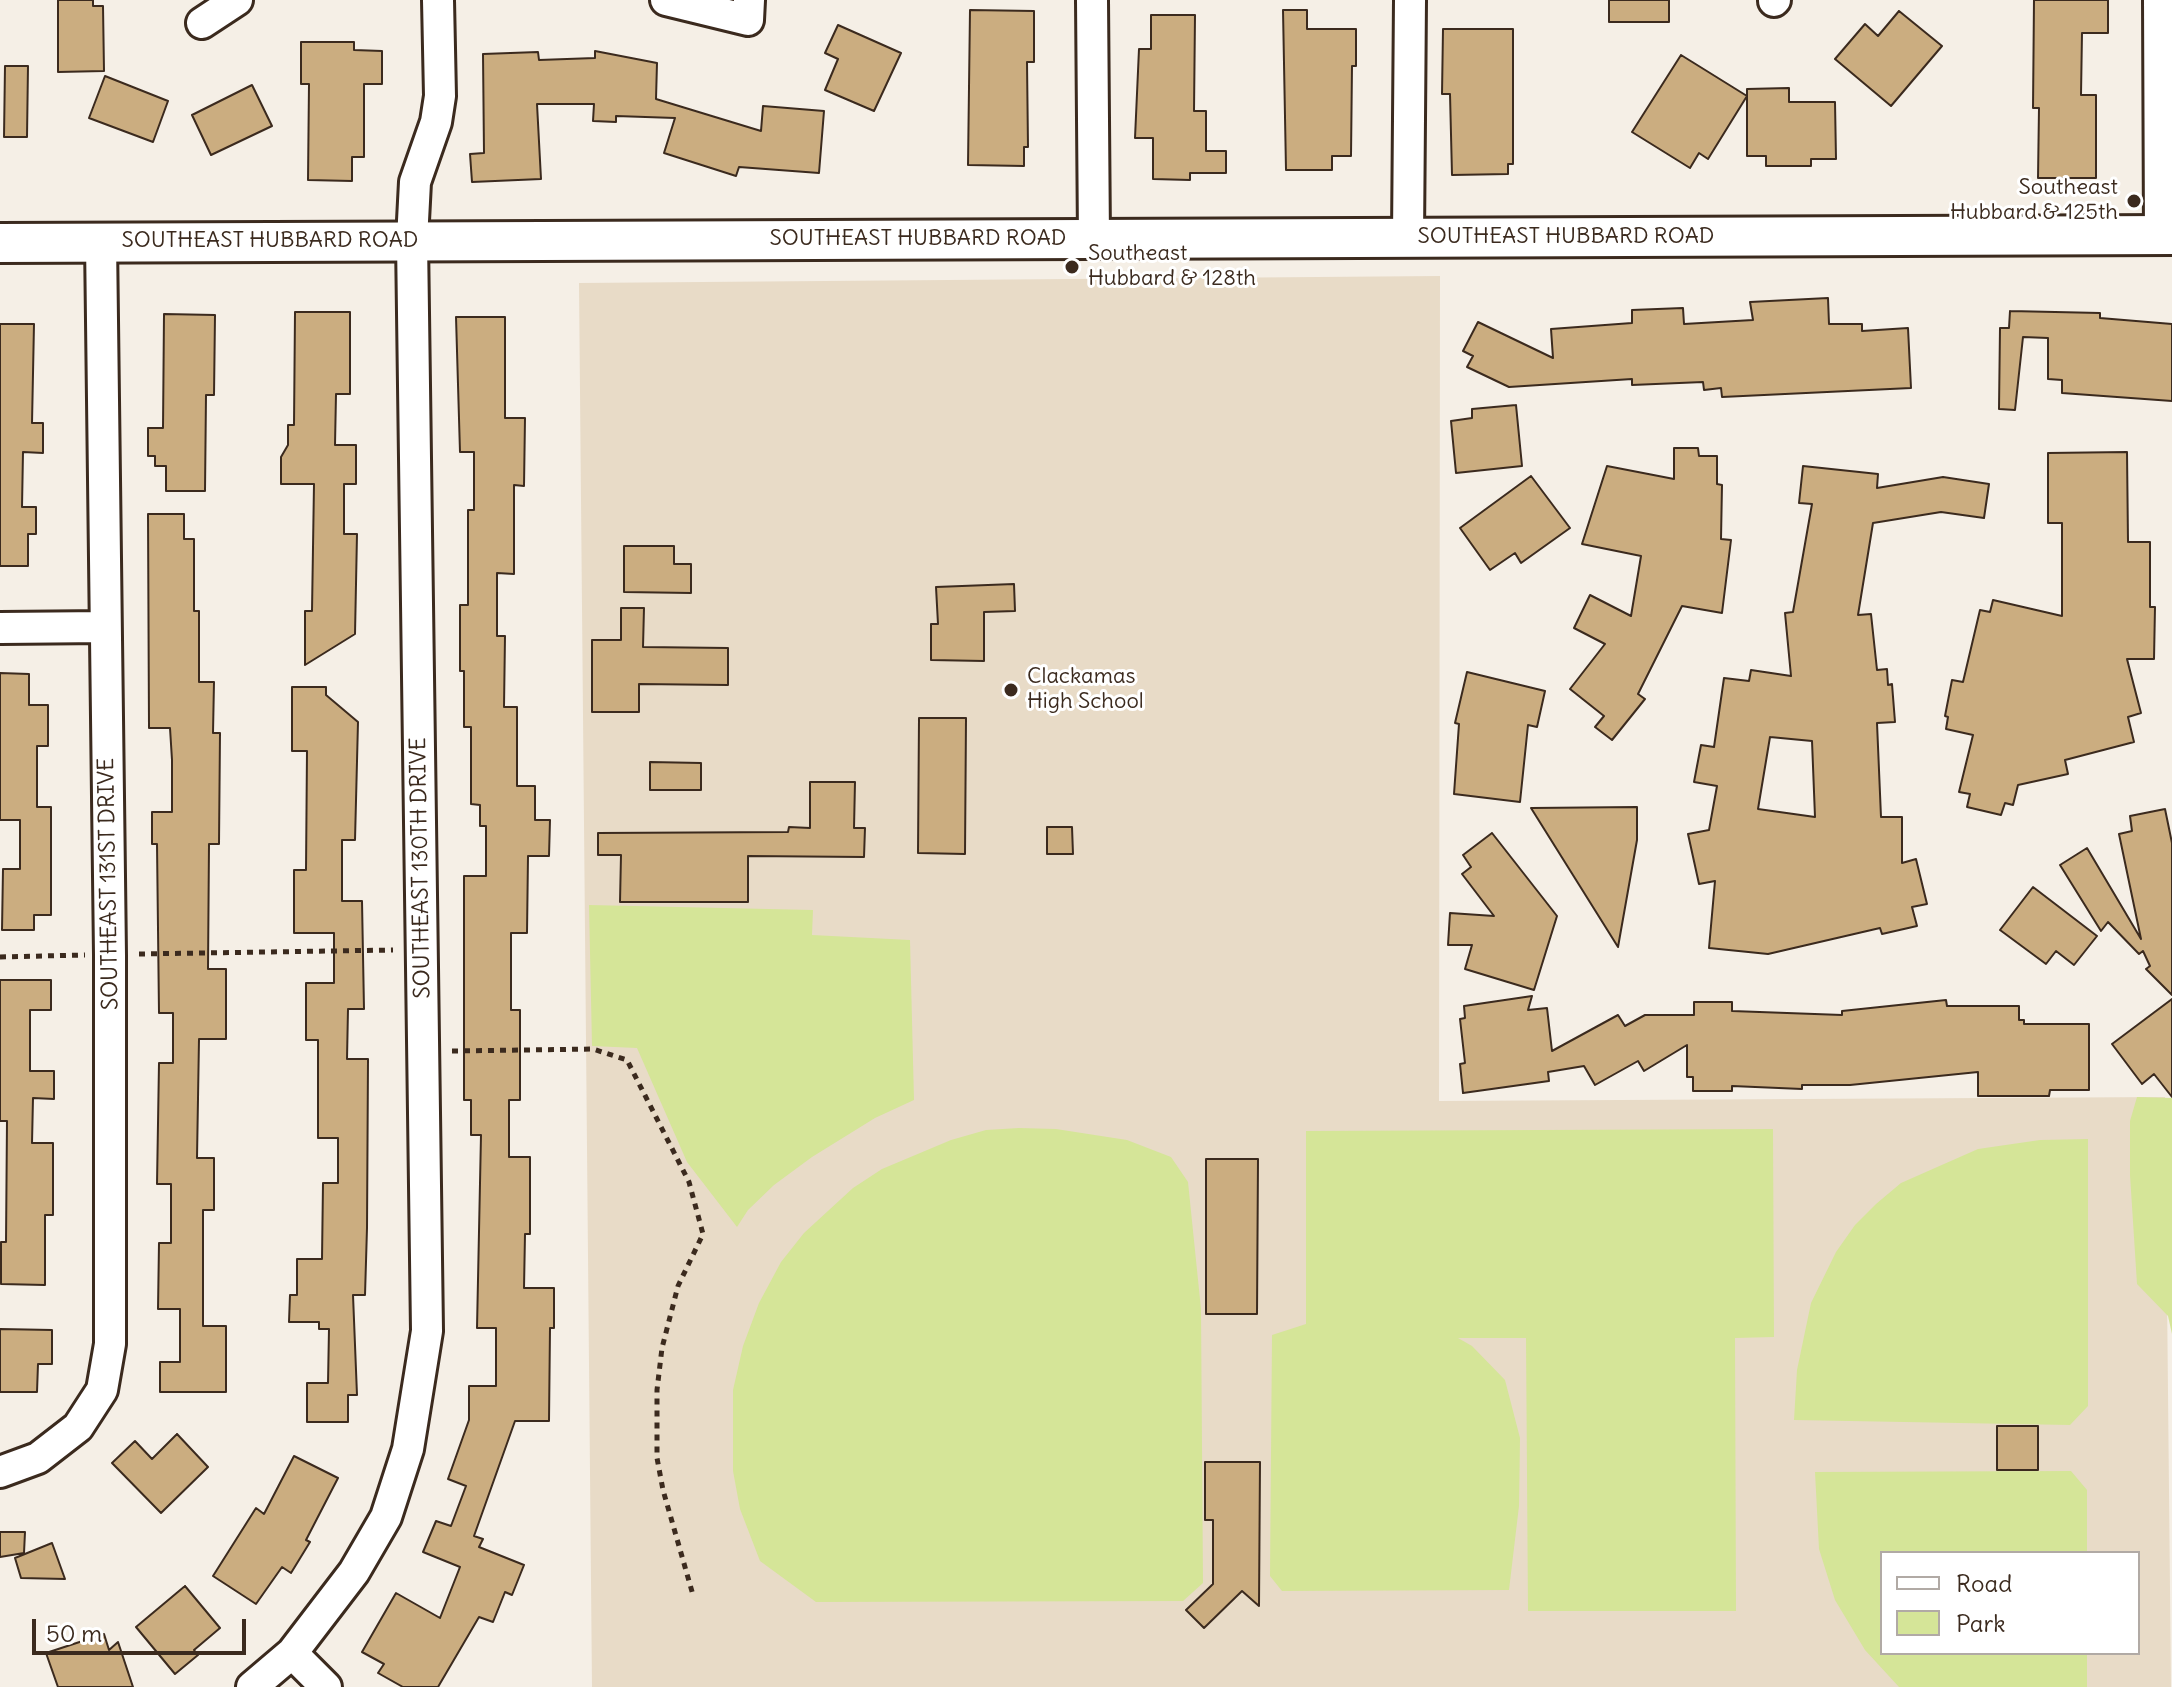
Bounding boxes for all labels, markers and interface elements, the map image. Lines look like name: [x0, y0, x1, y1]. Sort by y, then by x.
place label: Southeast Hubbard & 125th: [1950, 175, 2118, 226]
marker: Southeast Hubbard & 125th: [2125, 192, 2143, 210]
street label: SOUTHEAST HUBBARD ROAD: [1418, 224, 1714, 250]
street label: SOUTHEAST HUBBARD ROAD: [770, 226, 1066, 252]
street label: SOUTHEAST HUBBARD ROAD: [122, 228, 418, 254]
place label: Southeast Hubbard & 128th: [1088, 241, 1256, 292]
marker: Southeast Hubbard & 128th: [1063, 258, 1081, 276]
place label: Clackamas High School: [1027, 664, 1144, 716]
marker: Clackamas High School: [1002, 681, 1020, 699]
street label: SOUTHEAST 130TH DRIVE: [406, 737, 436, 999]
street label: SOUTHEAST 131ST DRIVE: [94, 758, 124, 1010]
legend: [1880, 1551, 2140, 1655]
text: Road: [1956, 1568, 2012, 1598]
scale bar: [36, 1603, 250, 1653]
text: Park: [1956, 1608, 2006, 1638]
text: 50 m: [46, 1618, 102, 1648]

